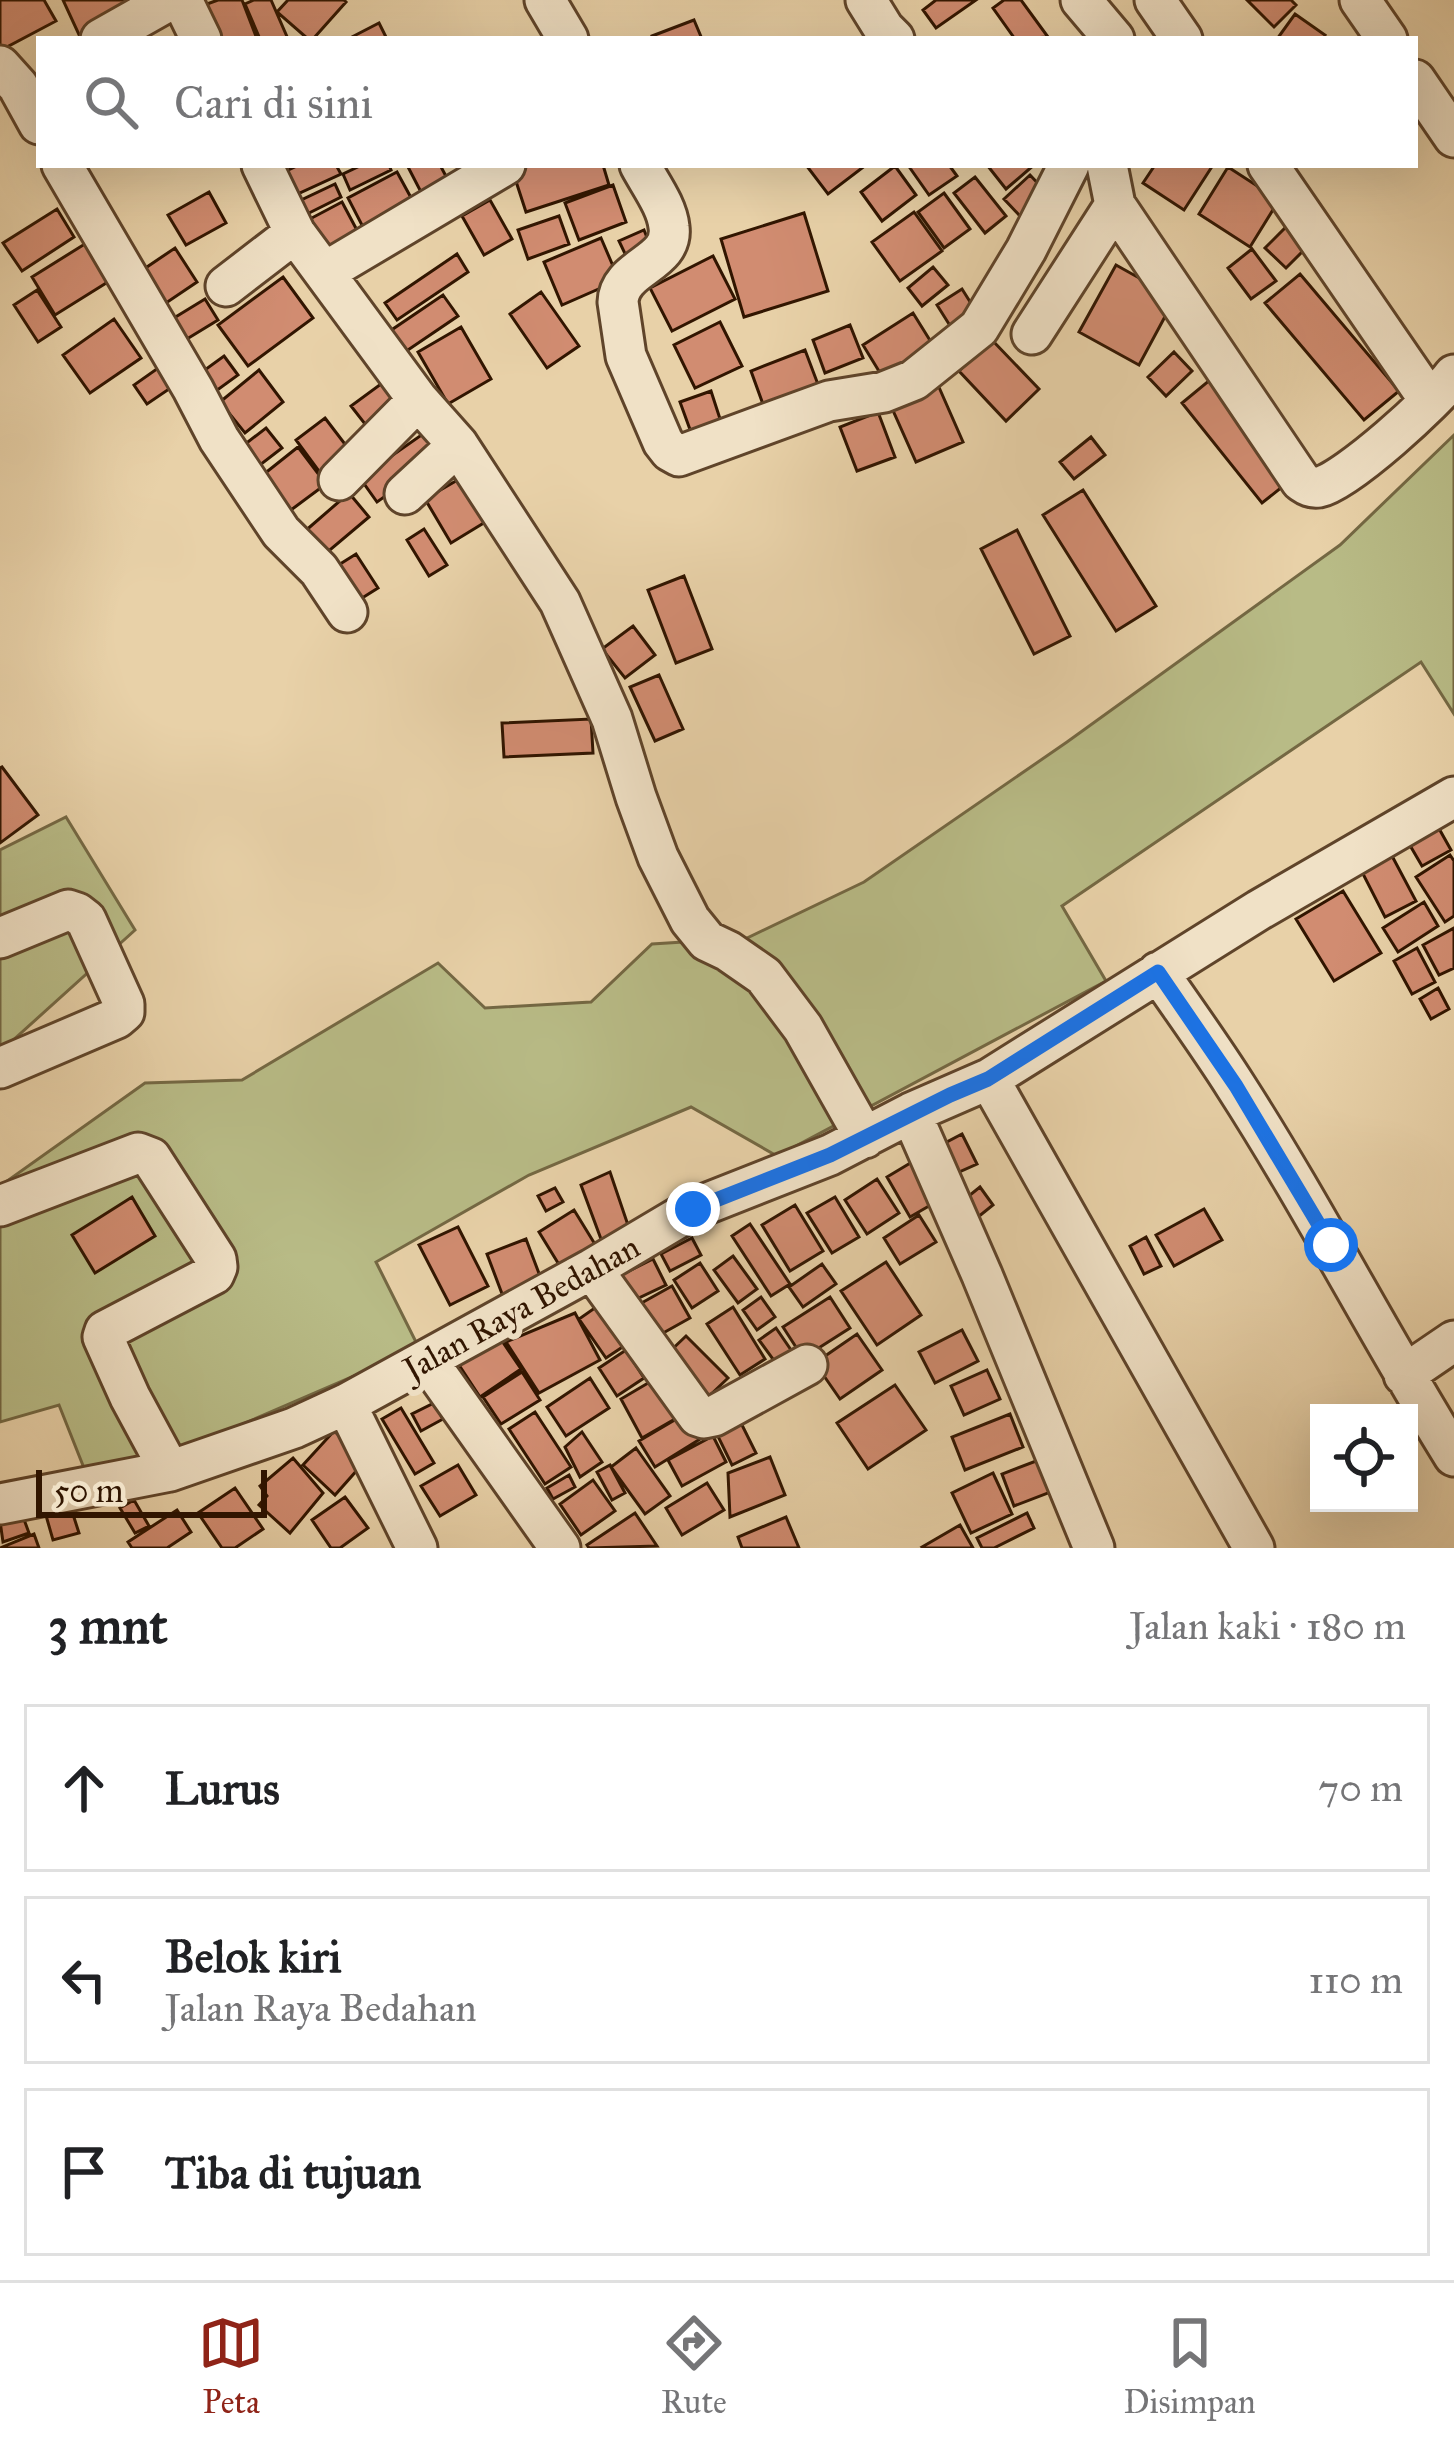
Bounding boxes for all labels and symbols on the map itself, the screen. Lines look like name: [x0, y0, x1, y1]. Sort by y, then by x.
route end: [666, 1182, 720, 1236]
route start: [1304, 1218, 1358, 1272]
street label: Jalan Raya Bedahan: [394, 1226, 647, 1392]
scale bar: [36, 1464, 267, 1517]

